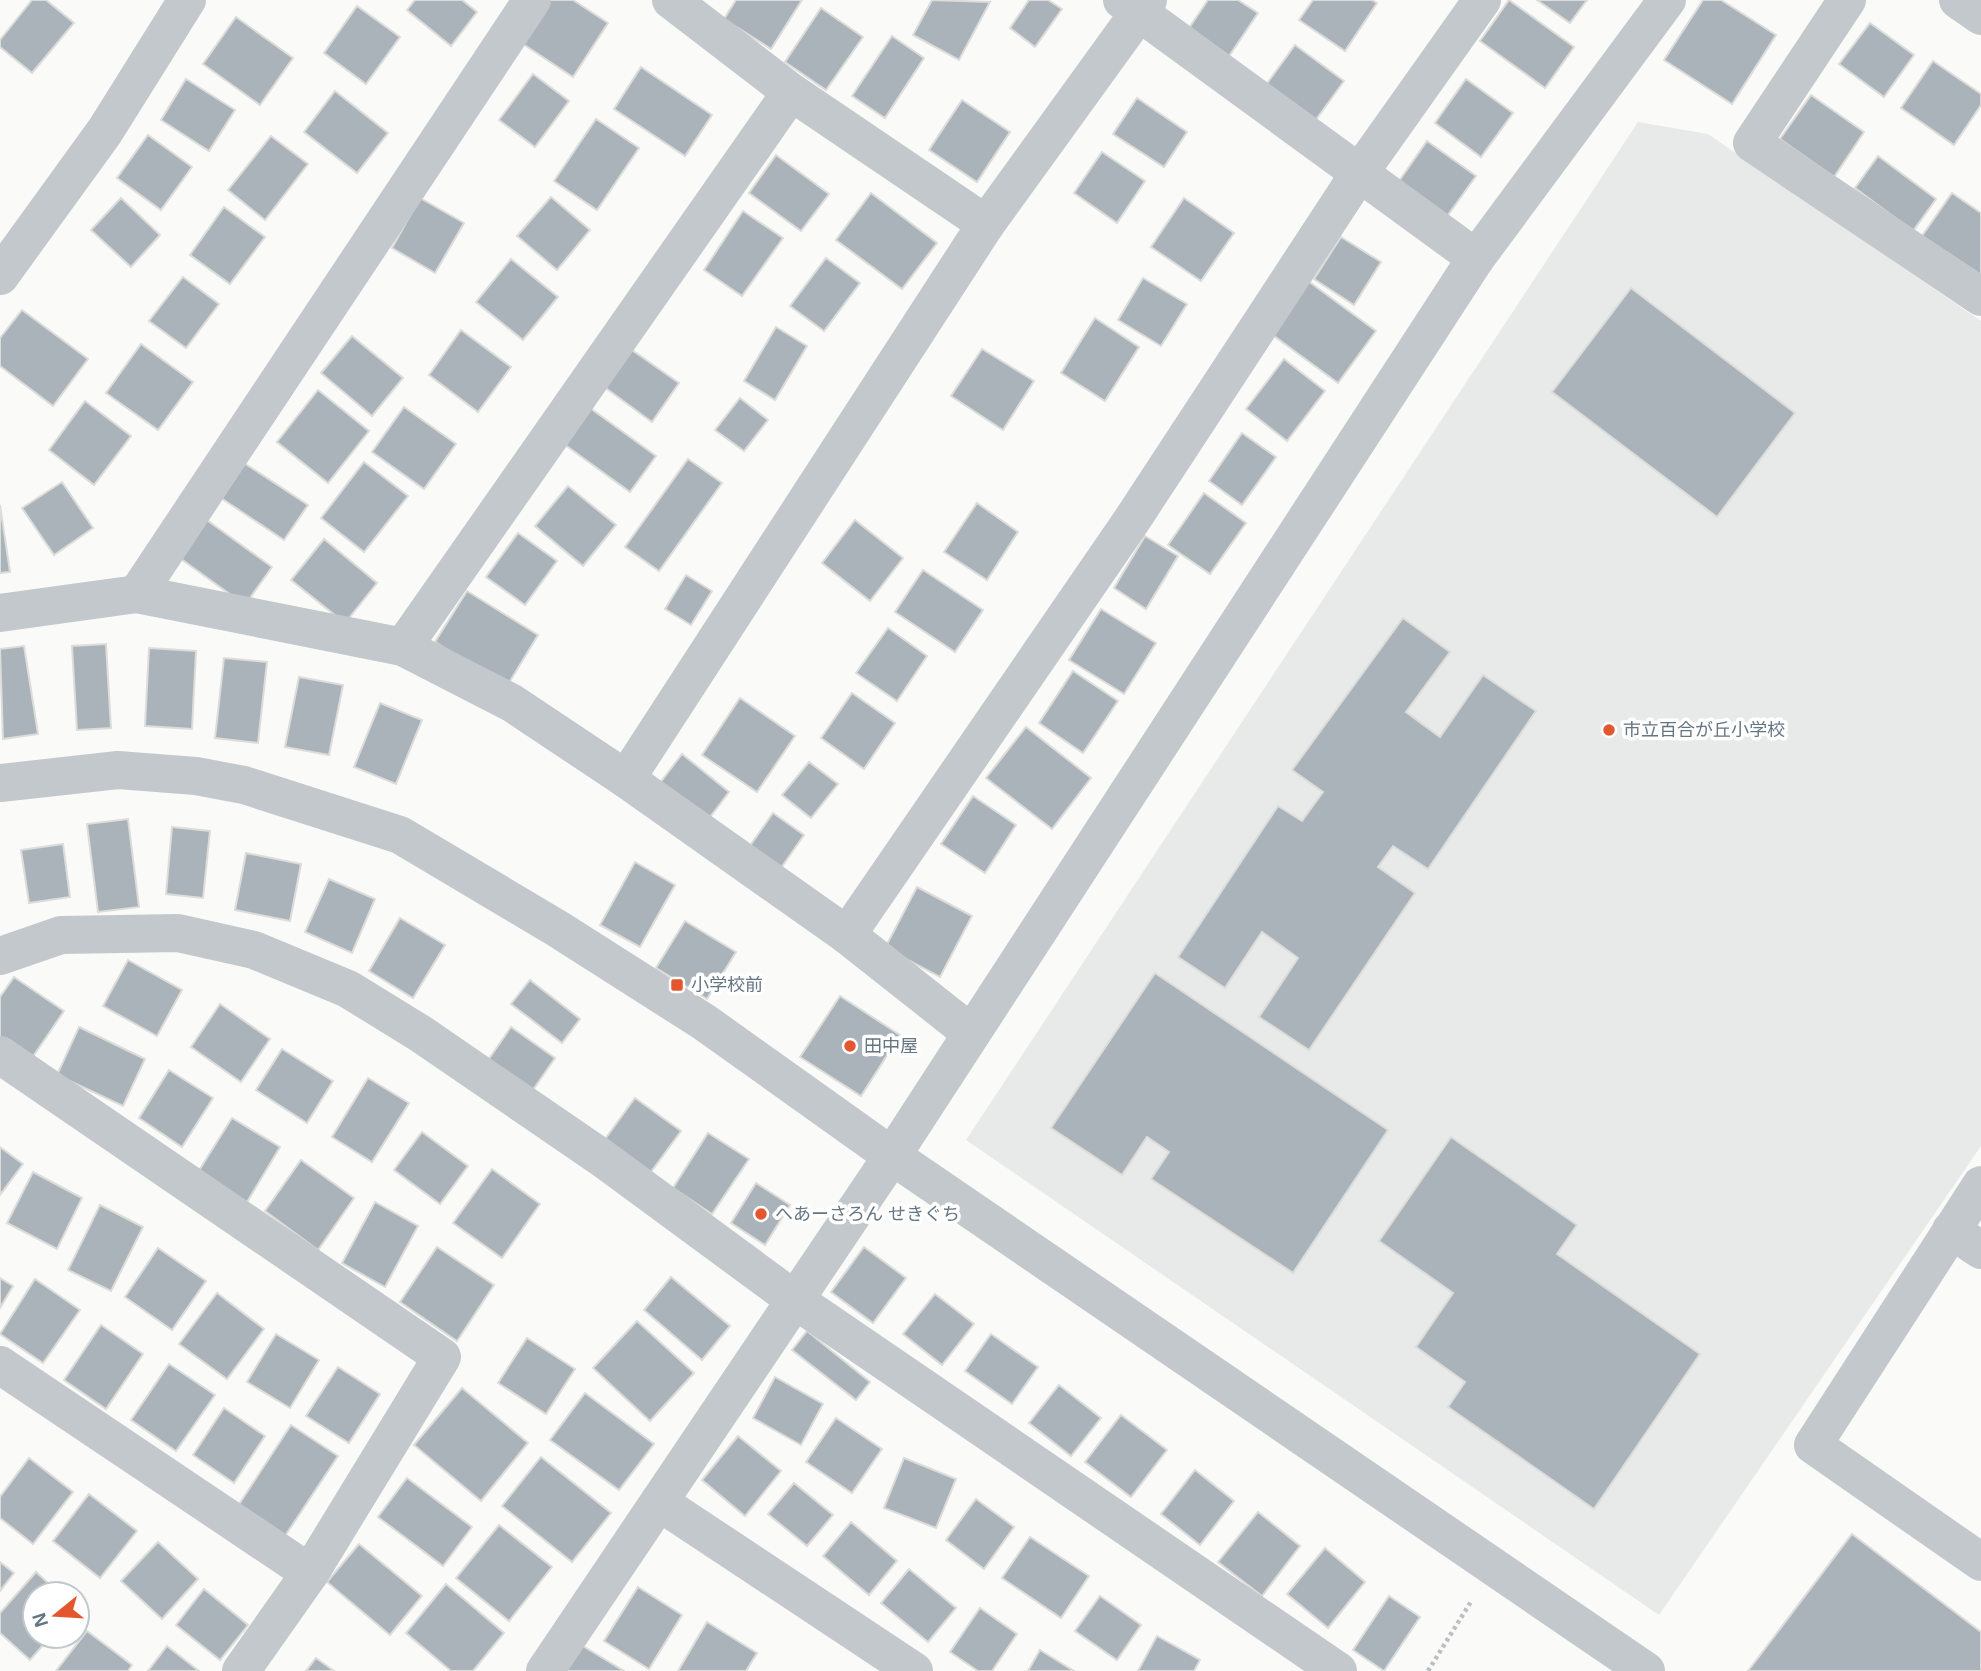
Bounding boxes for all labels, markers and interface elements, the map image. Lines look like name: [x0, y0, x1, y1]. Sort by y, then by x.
place label: 市立百合が丘小学校: [1623, 720, 1785, 740]
marker: 市立百合が丘小学校: [1601, 722, 1617, 738]
place label: 小学校前: [691, 975, 763, 995]
marker: 小学校前: [669, 977, 685, 993]
place label: 田中屋: [864, 1036, 918, 1056]
marker: 田中屋: [842, 1038, 858, 1054]
place label: へあーさろん せきぐち: [775, 1204, 960, 1224]
marker: へあーさろん せきぐち: [753, 1206, 769, 1222]
north arrow: [21, 1580, 91, 1650]
text: N: [28, 1610, 52, 1630]

